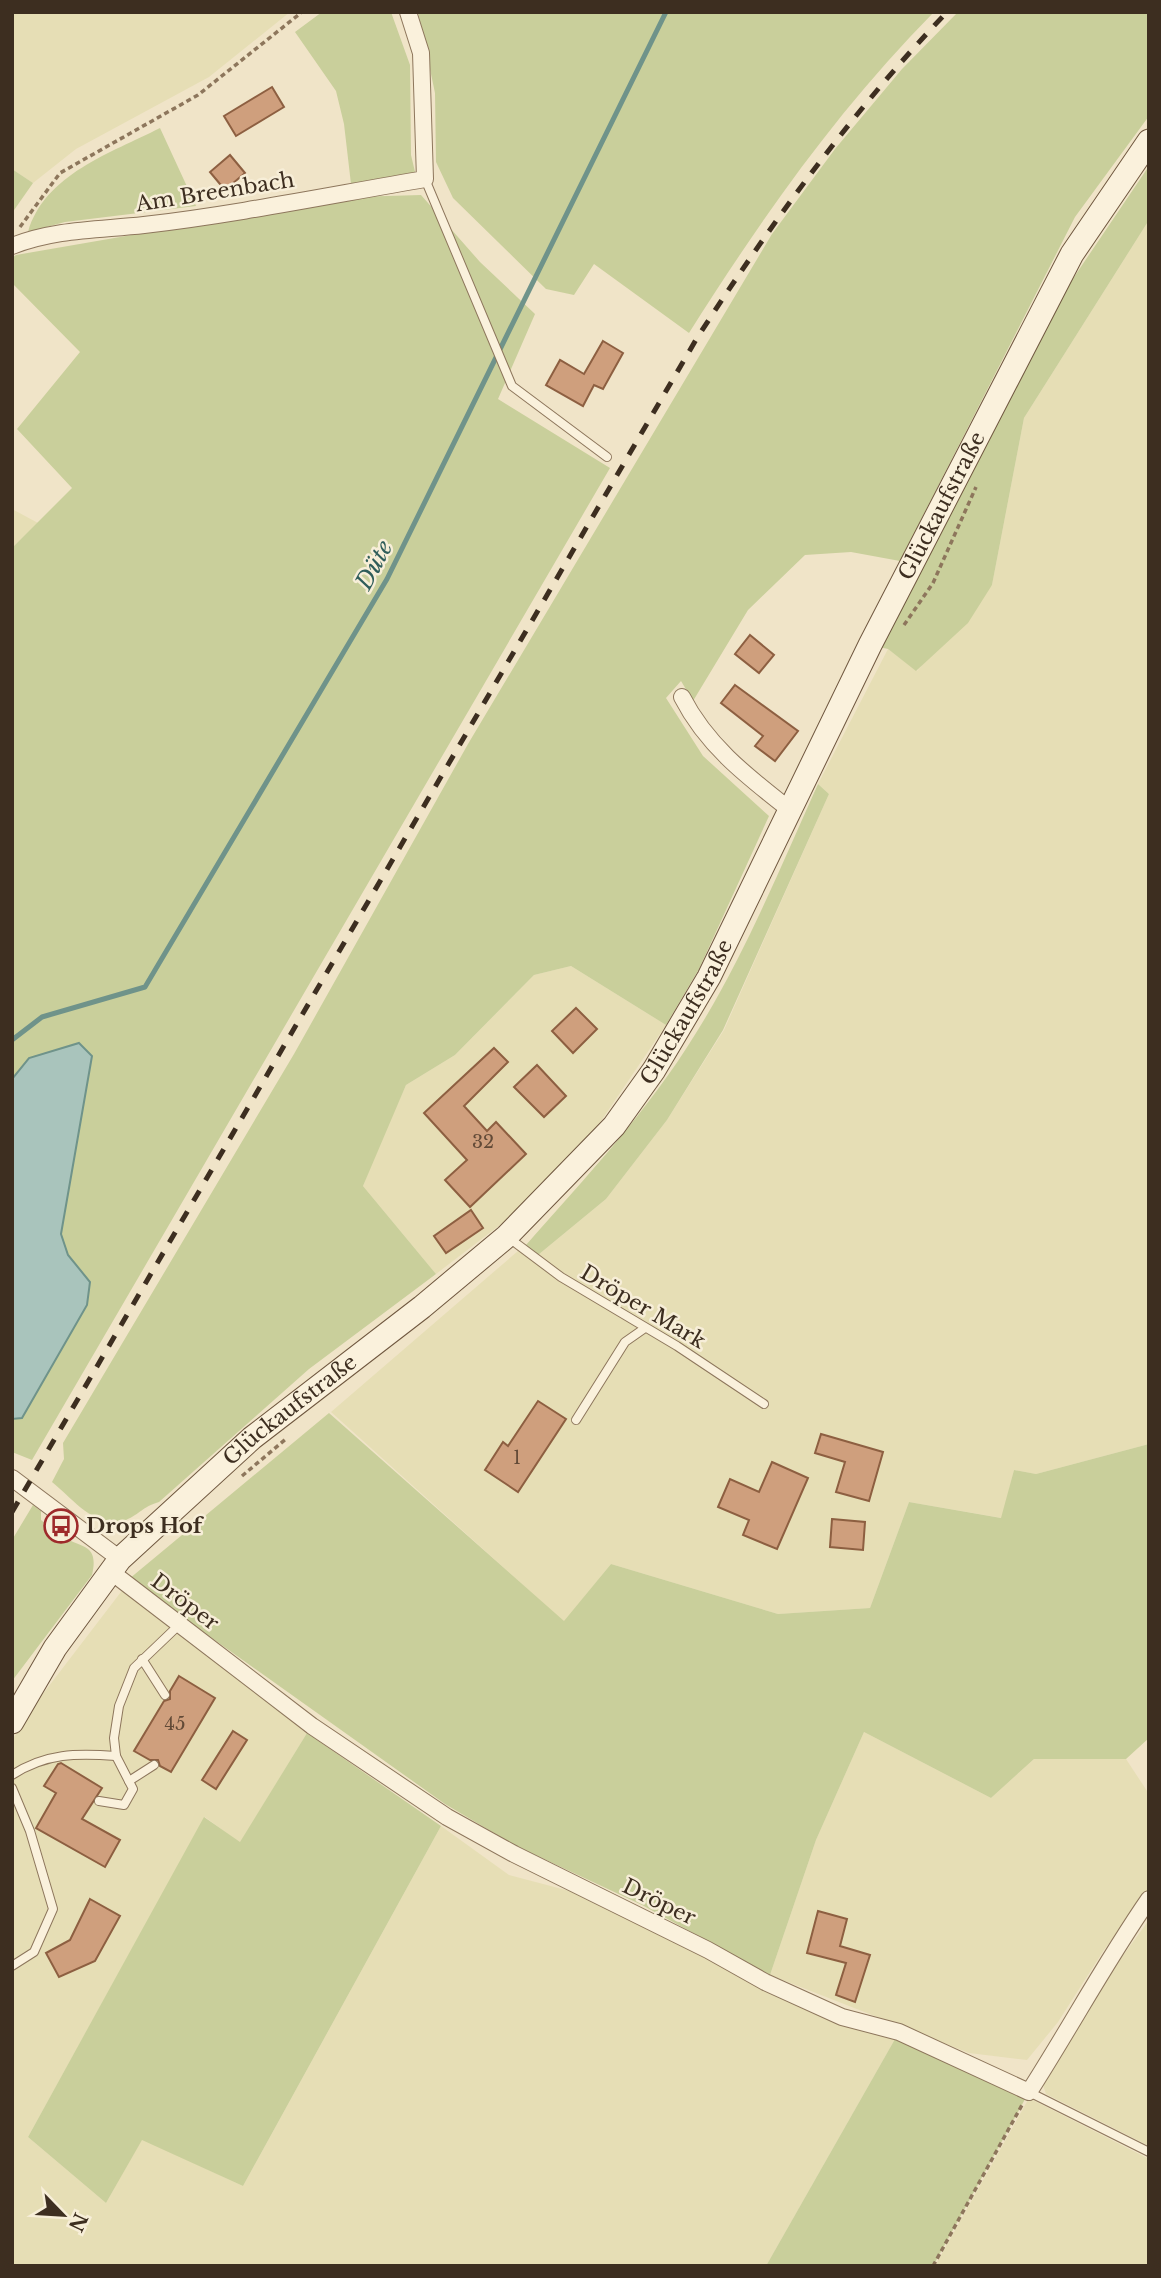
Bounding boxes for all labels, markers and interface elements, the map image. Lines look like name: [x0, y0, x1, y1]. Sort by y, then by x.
street label: Am Breenbach: [133, 167, 296, 218]
street label: Glückaufstraße: [893, 427, 991, 585]
water label: Düte: [349, 535, 399, 595]
street label: Glückaufstraße: [635, 935, 738, 1090]
house number: 32: [472, 1131, 494, 1153]
street label: Dröper Mark: [576, 1259, 710, 1355]
street label: Glückaufstraße: [218, 1349, 362, 1471]
house number: 1: [513, 1447, 521, 1469]
bus stop icon: Drops Hof: [42, 1507, 80, 1545]
place label: Drops Hof: [86, 1513, 205, 1539]
street label: Dröper: [146, 1568, 224, 1636]
house number: 45: [165, 1713, 185, 1735]
street label: Dröper: [618, 1873, 700, 1931]
north arrow: [28, 2180, 98, 2250]
text: N: [64, 2209, 92, 2235]

